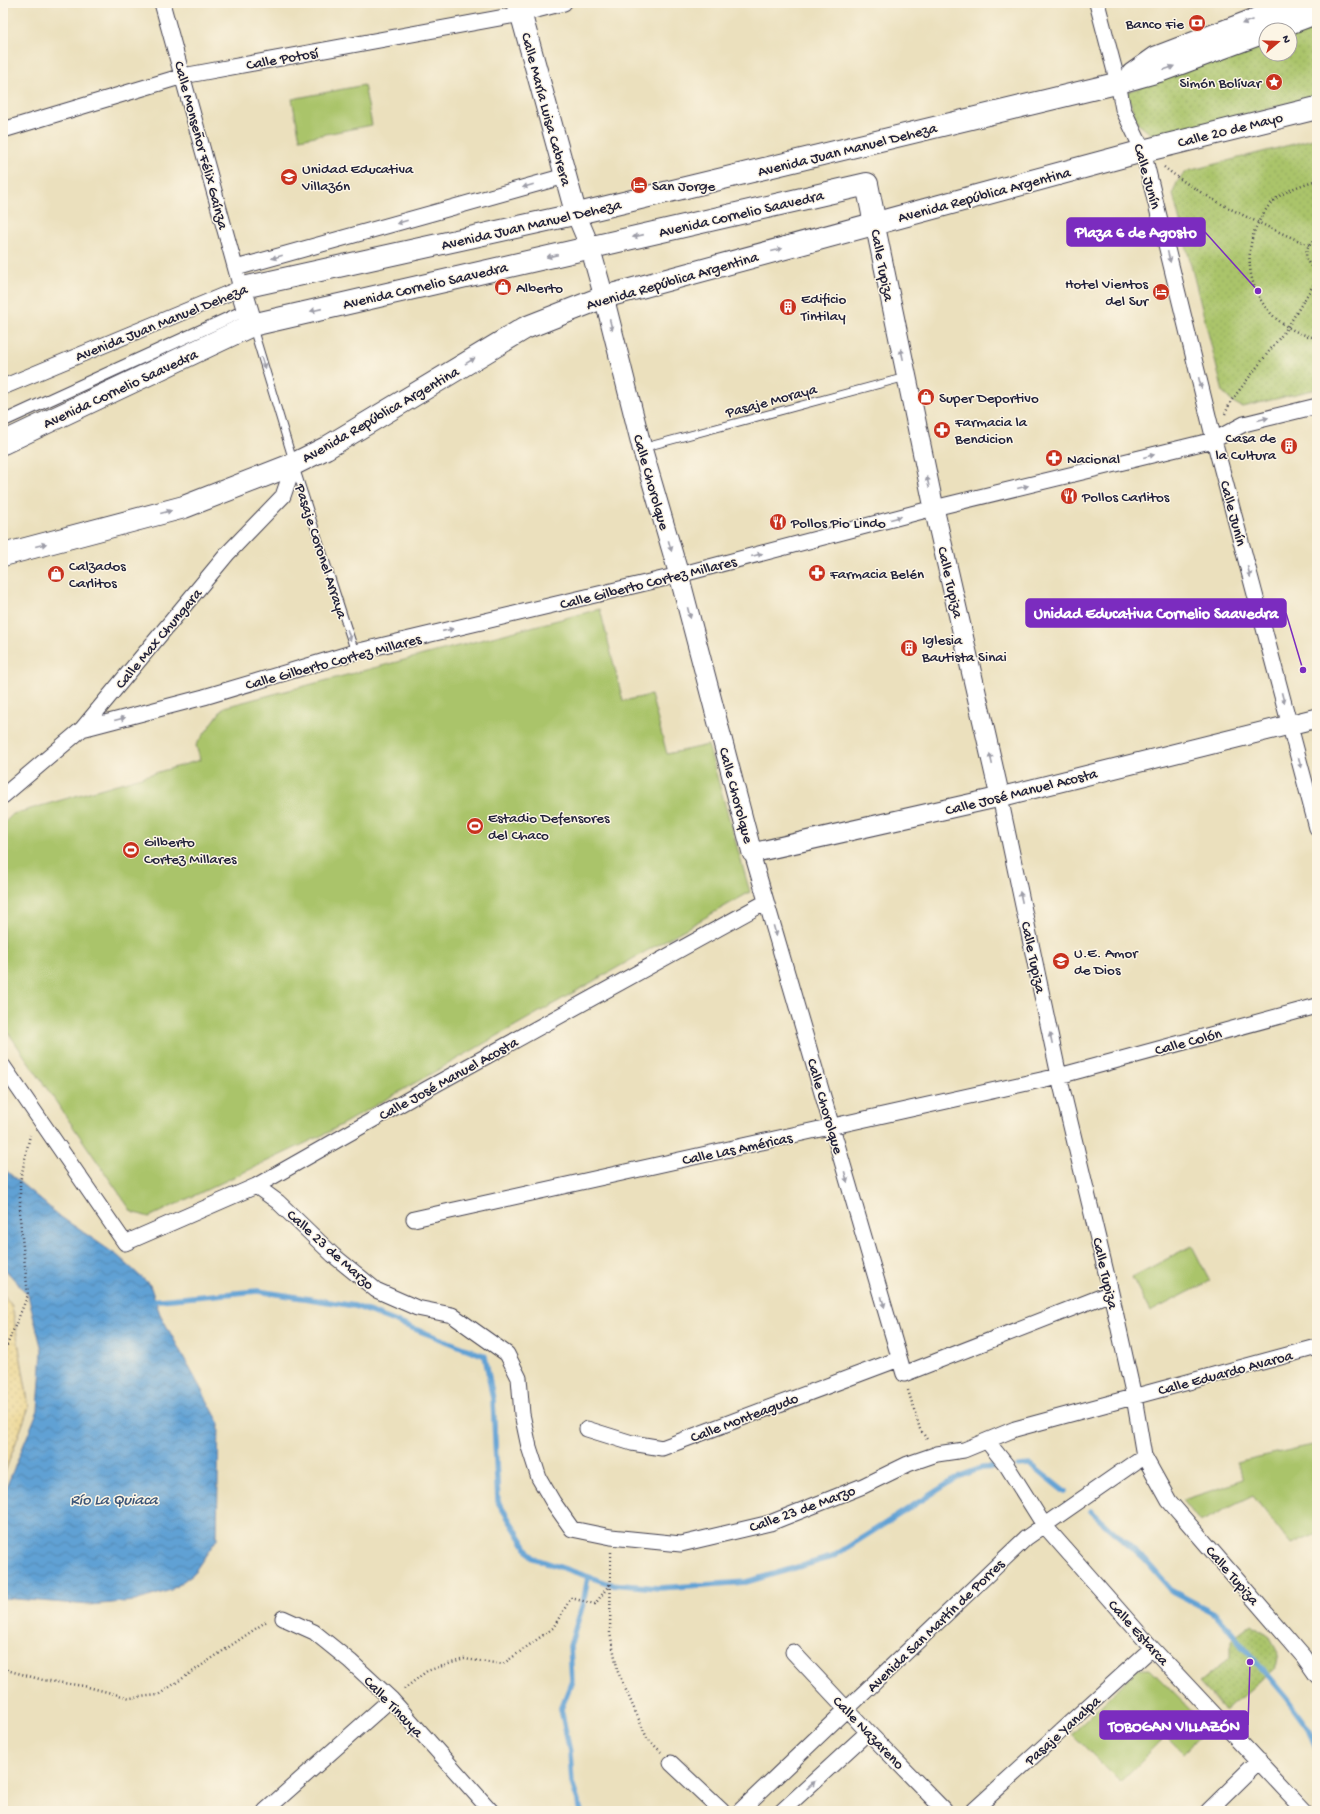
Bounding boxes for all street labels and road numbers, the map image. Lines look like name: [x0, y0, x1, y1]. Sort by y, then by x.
street label: Calle María Luisa Cabrera: [516, 31, 574, 189]
street label: Calle Potosí: [245, 45, 321, 75]
street label: Calle Monseñor Félix Gaínza: [169, 60, 231, 232]
street label: Calle 20 de Mayo: [1176, 109, 1285, 153]
street label: Avenida Juan Manuel Deheza: [756, 120, 940, 182]
street label: Calle Junín: [1128, 142, 1164, 211]
street label: Avenida República Argentina: [896, 164, 1074, 228]
street label: Avenida Cornelio Saavedra: [657, 187, 826, 243]
street label: Avenida Juan Manuel Deheza: [440, 196, 624, 255]
street label: Calle Tupiza: [865, 228, 897, 303]
street label: Avenida República Argentina: [584, 249, 761, 315]
street label: Avenida Cornelio Saavedra: [341, 259, 510, 315]
street label: Avenida Juan Manuel Deheza: [73, 281, 251, 367]
street label: Avenida Cornelio Saavedra: [41, 346, 202, 434]
street label: Avenida República Argentina: [299, 363, 463, 468]
street label: Pasaje Moraya: [723, 381, 820, 423]
street label: Calle Chorolque: [628, 433, 672, 533]
street label: Calle Junín: [1215, 479, 1249, 548]
street label: Pasaje Coronel Arraya: [290, 481, 351, 622]
street label: Calle Tupiza: [932, 545, 966, 621]
street label: Calle Gilberto Cortez Millares: [558, 553, 739, 615]
street label: Calle Max Chungara: [112, 585, 207, 693]
street label: Calle Gilberto Cortez Millares: [244, 631, 424, 695]
street label: Calle Chorolque: [714, 746, 757, 846]
street label: Calle José Manuel Acosta: [944, 765, 1100, 821]
street label: Calle Tupiza: [1016, 920, 1049, 996]
street label: Calle Colón: [1153, 1025, 1224, 1060]
street label: Calle José Manuel Acosta: [376, 1034, 522, 1125]
street label: Calle Chorolque: [802, 1057, 846, 1157]
street label: Calle Las Américas: [681, 1129, 795, 1170]
street label: Calle 23 de Marzo: [282, 1206, 377, 1295]
street label: Calle Tupiza: [1087, 1236, 1121, 1312]
street label: Calle Eduardo Avaroa: [1156, 1347, 1295, 1401]
street label: Calle Monteagudo: [688, 1390, 801, 1448]
street label: Calle 23 de Marzo: [747, 1482, 858, 1537]
street label: Calle Tupiza: [1201, 1543, 1263, 1610]
street label: Avenida San Martín de Porres: [864, 1556, 1009, 1697]
street label: Calle Estarca: [1103, 1597, 1172, 1670]
street label: Calle Tincuya: [359, 1673, 427, 1742]
street label: Pasaje Yanalpa: [1021, 1692, 1105, 1771]
street label: Calle Nazareno: [828, 1693, 907, 1774]

